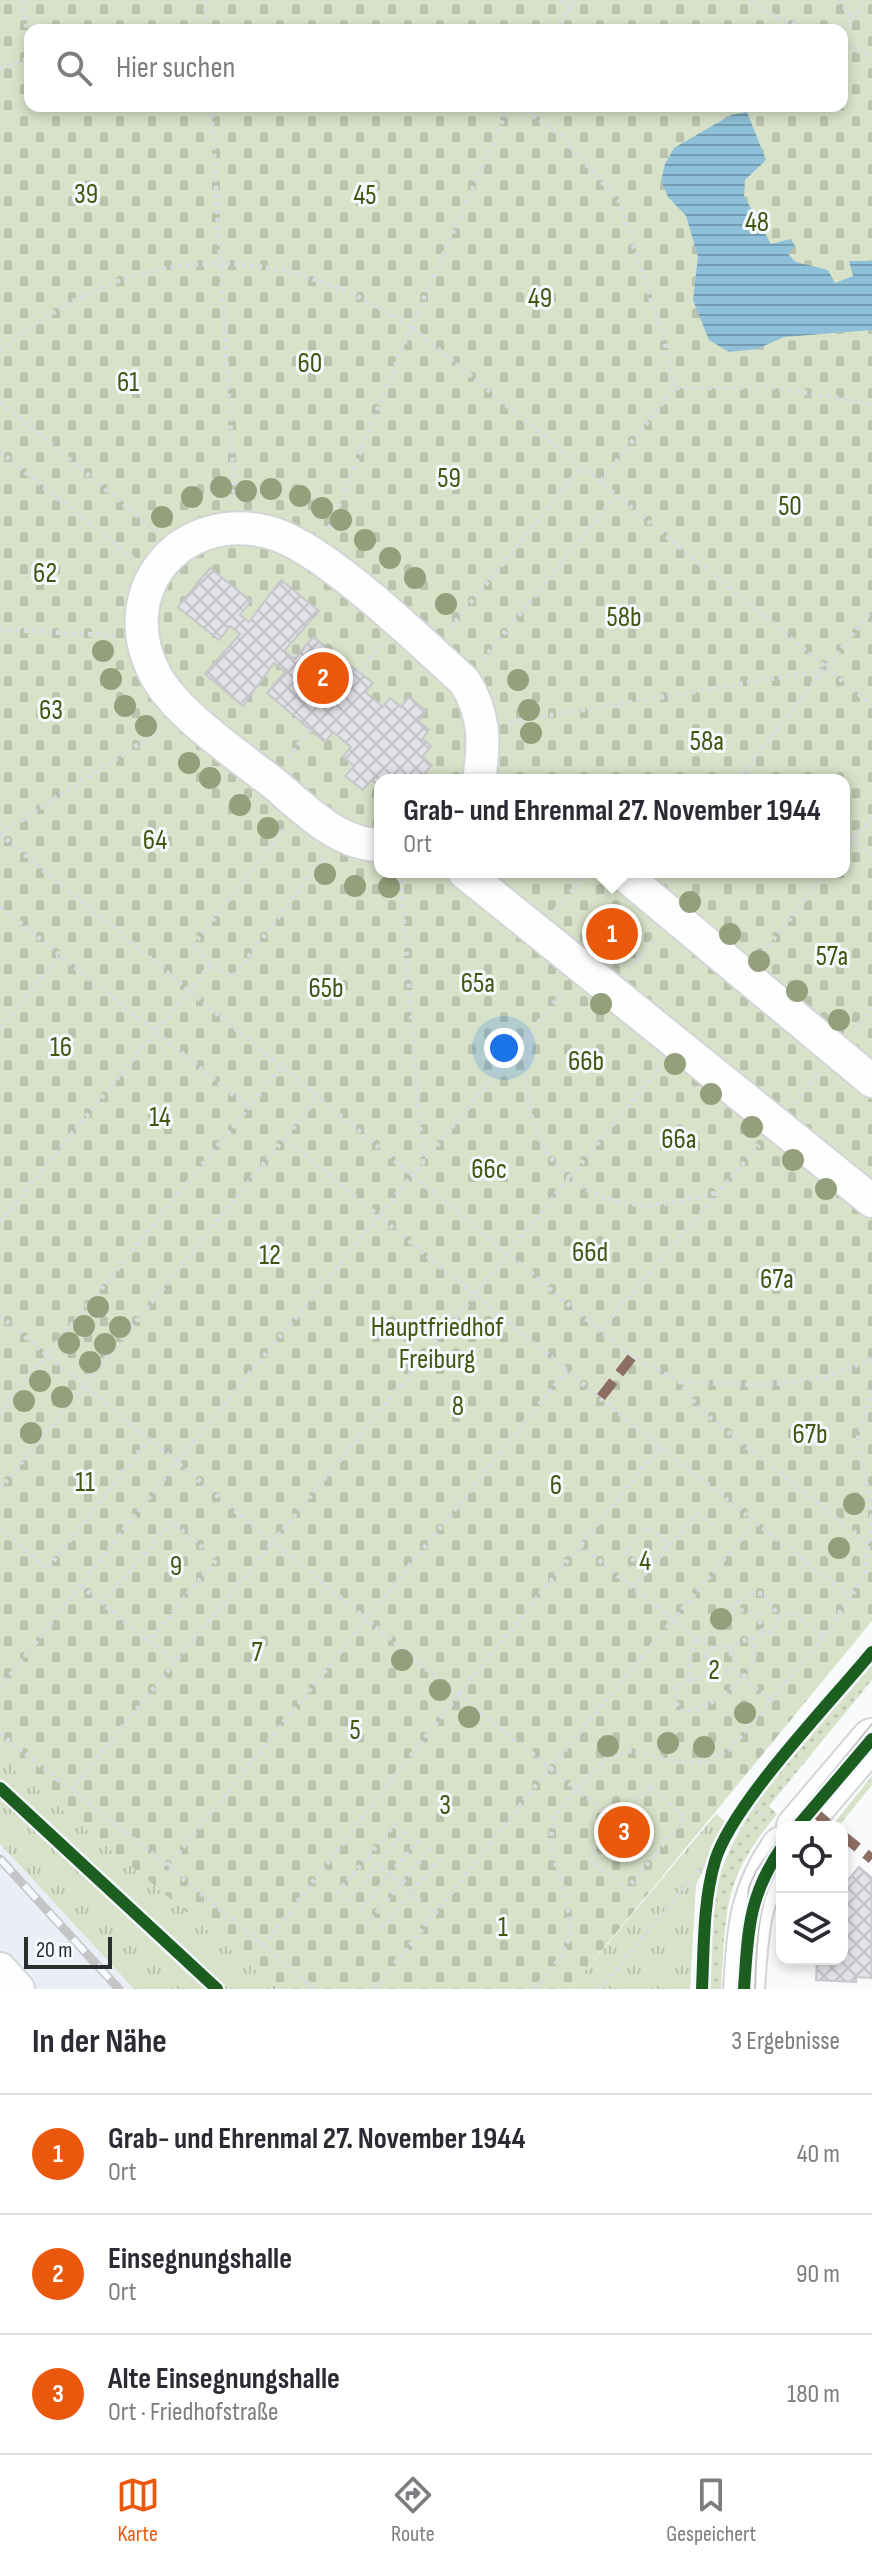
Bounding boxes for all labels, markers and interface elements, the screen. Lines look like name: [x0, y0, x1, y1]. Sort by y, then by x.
search box: [24, 24, 848, 112]
icon: search: [52, 46, 96, 90]
text: Hier suchen: [116, 50, 235, 86]
park label: 39: [74, 178, 98, 211]
park label: 45: [353, 179, 377, 212]
park label: 48: [745, 206, 769, 239]
park label: 49: [528, 282, 552, 315]
park label: 60: [298, 347, 322, 380]
park label: 61: [117, 366, 139, 399]
park label: 59: [437, 462, 461, 495]
park label: 50: [778, 490, 802, 523]
park label: 62: [33, 557, 57, 590]
park label: 58b: [606, 601, 642, 634]
pin: 2: [297, 648, 349, 708]
park label: 63: [39, 694, 63, 727]
park label: 58a: [690, 725, 724, 758]
popup: [374, 774, 850, 878]
text: Grab- und Ehrenmal 27. November 1944: [403, 793, 821, 829]
park label: 64: [143, 824, 168, 857]
text: Ort: [403, 829, 432, 860]
pin: 1: [586, 904, 638, 964]
park label: 57a: [816, 940, 848, 973]
park label: 65a: [461, 967, 495, 1000]
park label: 65b: [308, 972, 344, 1005]
your location: [484, 1028, 524, 1068]
park label: 16: [50, 1031, 72, 1064]
park label: 66b: [568, 1045, 604, 1078]
park label: 14: [149, 1101, 171, 1134]
park label: 66a: [661, 1123, 697, 1156]
park label: 66c: [471, 1153, 507, 1186]
park label: 66d: [572, 1236, 608, 1269]
park label: 12: [259, 1239, 281, 1272]
park label: 67a: [760, 1263, 794, 1296]
park label: Hauptfriedhof Freiburg: [371, 1311, 504, 1376]
park label: 8: [452, 1390, 464, 1423]
park label: 67b: [792, 1418, 828, 1451]
park label: 11: [75, 1466, 95, 1499]
park label: 6: [550, 1469, 562, 1502]
park label: 4: [639, 1545, 651, 1578]
park label: 9: [170, 1550, 182, 1583]
park label: 7: [251, 1636, 263, 1669]
park label: 2: [708, 1654, 720, 1687]
park label: 5: [349, 1714, 361, 1747]
park label: 3: [439, 1789, 451, 1822]
pin: 3: [598, 1802, 650, 1862]
map controls: [776, 1821, 848, 1965]
button: locate: [776, 1821, 848, 1893]
button: layers: [776, 1893, 848, 1965]
park label: 1: [498, 1911, 508, 1944]
scale bar: [24, 1933, 112, 1969]
text: 20 m: [36, 1937, 73, 1964]
text: In der Nähe: [32, 2021, 167, 2062]
text: 3 Ergebnisse: [731, 2026, 840, 2057]
text: Grab- und Ehrenmal 27. November 1944: [108, 2121, 525, 2157]
text: 1: [53, 2139, 63, 2170]
text: 40 m: [797, 2139, 840, 2170]
text: Ort: [108, 2157, 137, 2188]
text: Einsegnungshalle: [108, 2241, 292, 2277]
text: 2: [52, 2259, 64, 2290]
text: 90 m: [796, 2259, 840, 2290]
text: Ort: [108, 2277, 137, 2308]
text: Alte Einsegnungshalle: [108, 2361, 340, 2397]
text: 3: [52, 2379, 64, 2410]
text: 180 m: [787, 2379, 840, 2410]
text: Ort · Friedhofstraße: [108, 2397, 278, 2428]
tab: Karte: [116, 2473, 160, 2548]
tab: Route: [391, 2473, 435, 2548]
tab: Gespeichert: [666, 2473, 756, 2548]

